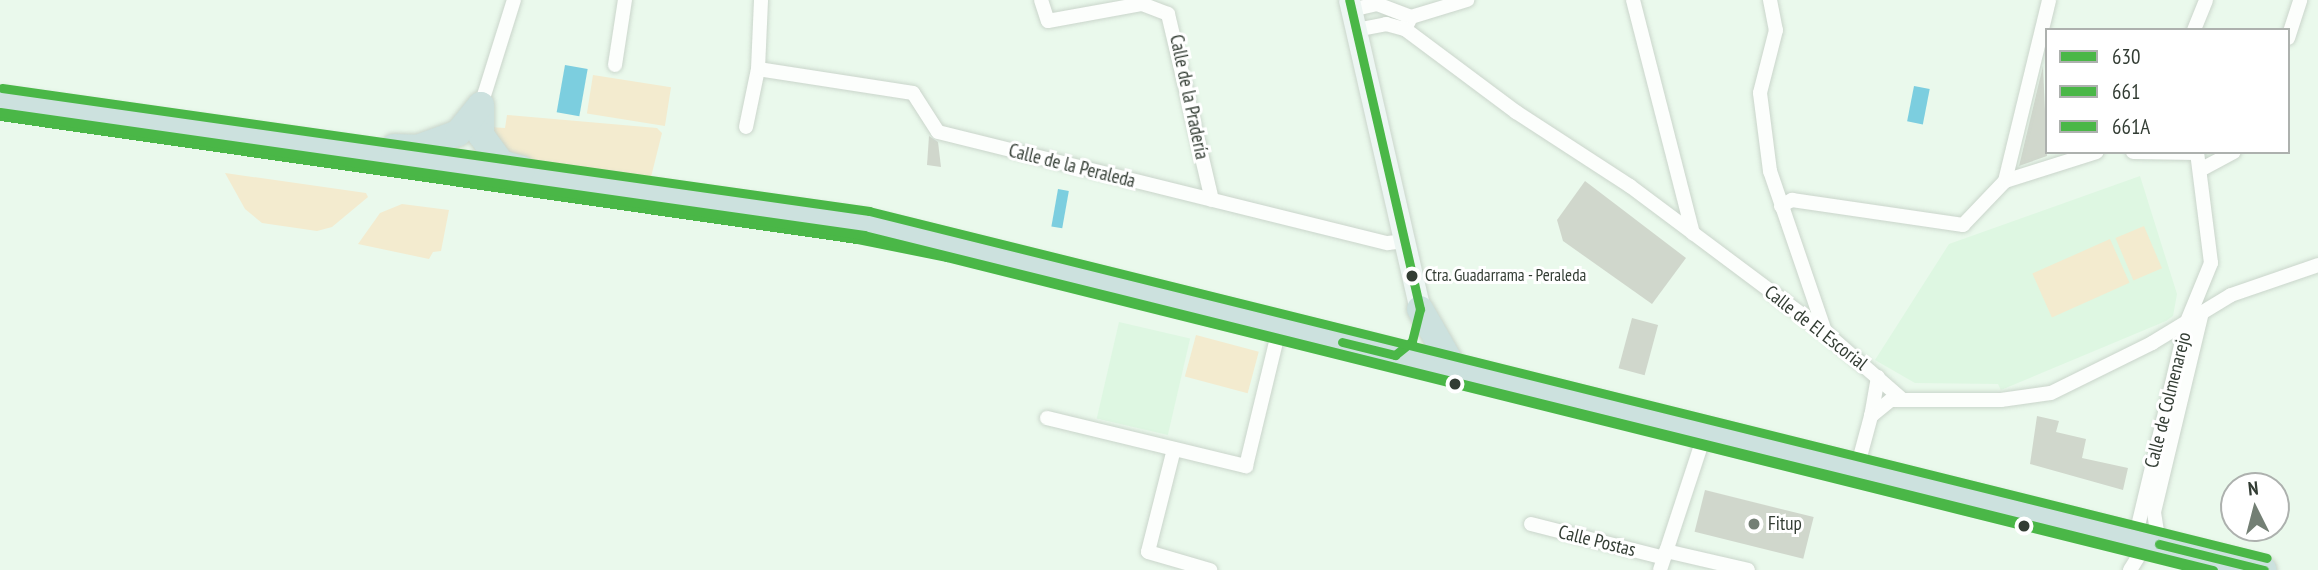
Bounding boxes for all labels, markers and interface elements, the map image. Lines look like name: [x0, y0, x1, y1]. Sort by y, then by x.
legend: [2045, 28, 2290, 154]
street label: Calle de la Pradería: [1165, 33, 1213, 161]
text: 630: [2112, 43, 2140, 70]
text: 661: [2112, 78, 2140, 105]
text: 661A: [2112, 113, 2150, 140]
street label: Calle de la Peraleda: [1006, 139, 1138, 193]
place label: Ctra. Guadarrama - Peraleda: [1425, 266, 1589, 286]
marker: Ctra. Guadarrama - Peraleda: [1405, 269, 1419, 283]
street label: Calle de El Escorial: [1760, 281, 1872, 375]
street label: Calle de Colmenarejo: [2140, 330, 2196, 470]
unlabelled marker: [1448, 377, 1462, 391]
north arrow: [2220, 472, 2290, 542]
text: N: [2247, 476, 2259, 501]
place label: Fitup: [1768, 513, 1802, 535]
marker: Fitup: [1746, 516, 1762, 532]
unlabelled marker: [2017, 519, 2031, 533]
street label: Calle Postas: [1556, 520, 1638, 562]

